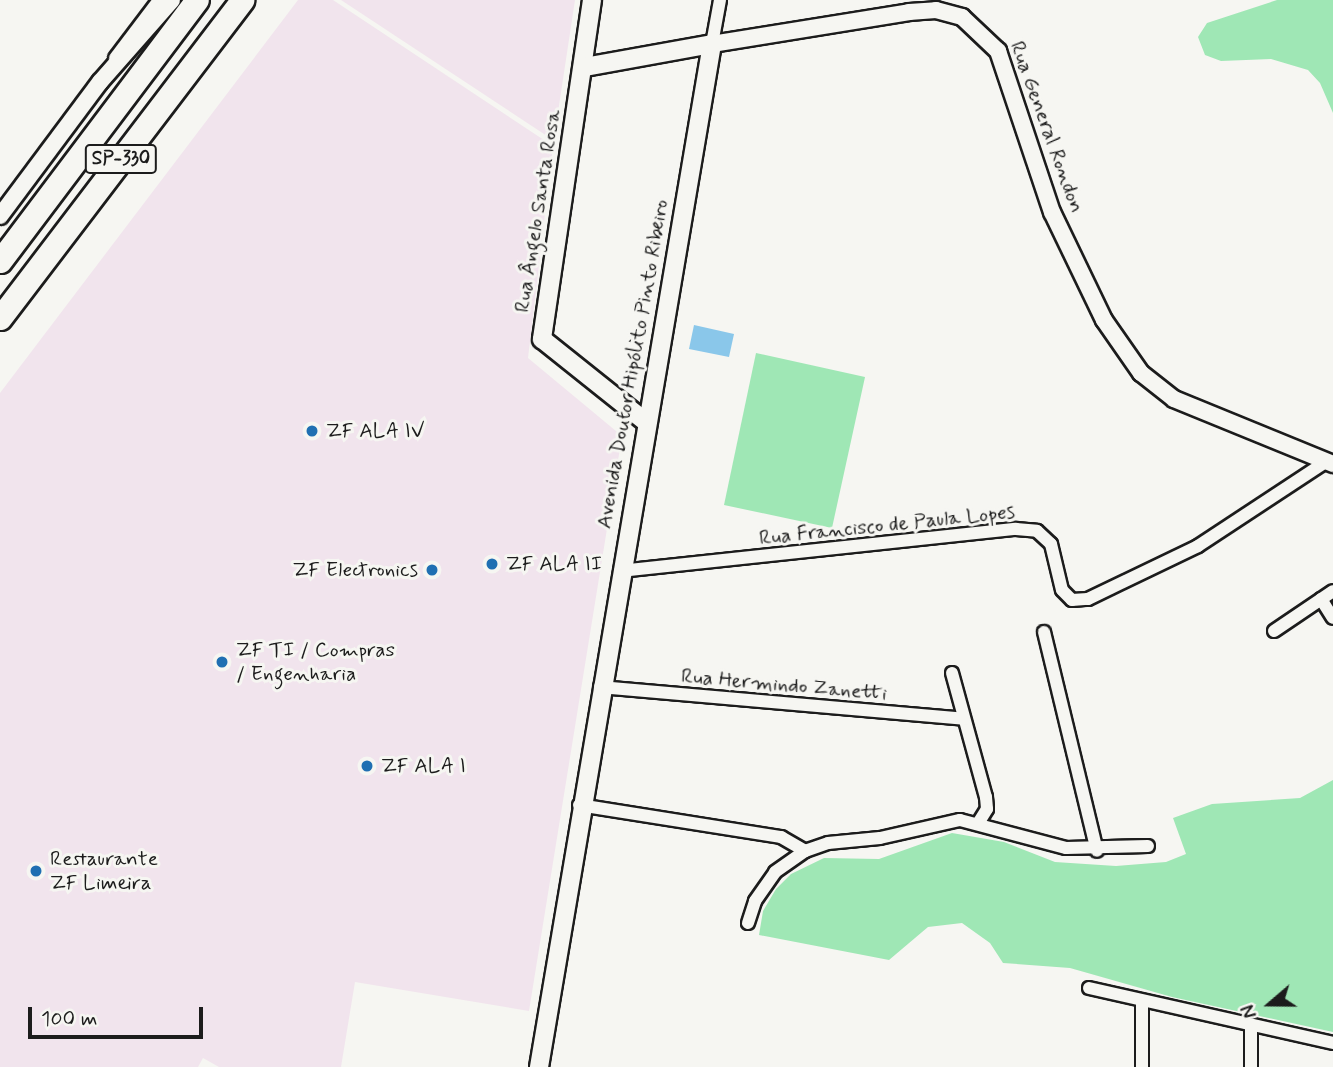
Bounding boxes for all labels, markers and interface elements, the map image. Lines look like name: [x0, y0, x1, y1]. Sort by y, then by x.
street label: Rua General Rondon: [1005, 39, 1089, 215]
street label: Rua Ângelo Santa Rosa: [510, 110, 566, 312]
road number: SP-330: [84, 144, 158, 174]
street label: Avenida Doutor Hipólito Pinto Ribeiro: [593, 203, 673, 525]
place label: ZF ALA IV: [326, 418, 430, 444]
marker: ZF ALA IV: [304, 423, 320, 439]
street label: Rua Francisco de Paula Lopes: [758, 499, 1016, 551]
place label: ZF ALA II: [506, 551, 608, 577]
marker: ZF ALA II: [484, 556, 500, 572]
place label: ZF Electronics: [291, 557, 418, 583]
marker: ZF Electronics: [424, 562, 440, 578]
place label: ZF TI / Compras / Engenharia: [236, 637, 393, 687]
marker: ZF TI / Compras / Engenharia: [214, 654, 230, 670]
street label: Rua Hermindo Zanetti: [680, 663, 888, 707]
place label: ZF ALA I: [381, 753, 471, 779]
marker: ZF ALA I: [359, 758, 375, 774]
place label: Restaurante ZF Limeira: [50, 846, 158, 896]
marker: Restaurante ZF Limeira: [28, 863, 44, 879]
north arrow: [1235, 969, 1305, 1039]
scale bar: [32, 993, 206, 1038]
text: N: [1236, 1001, 1264, 1022]
text: 100 m: [41, 1005, 97, 1033]

